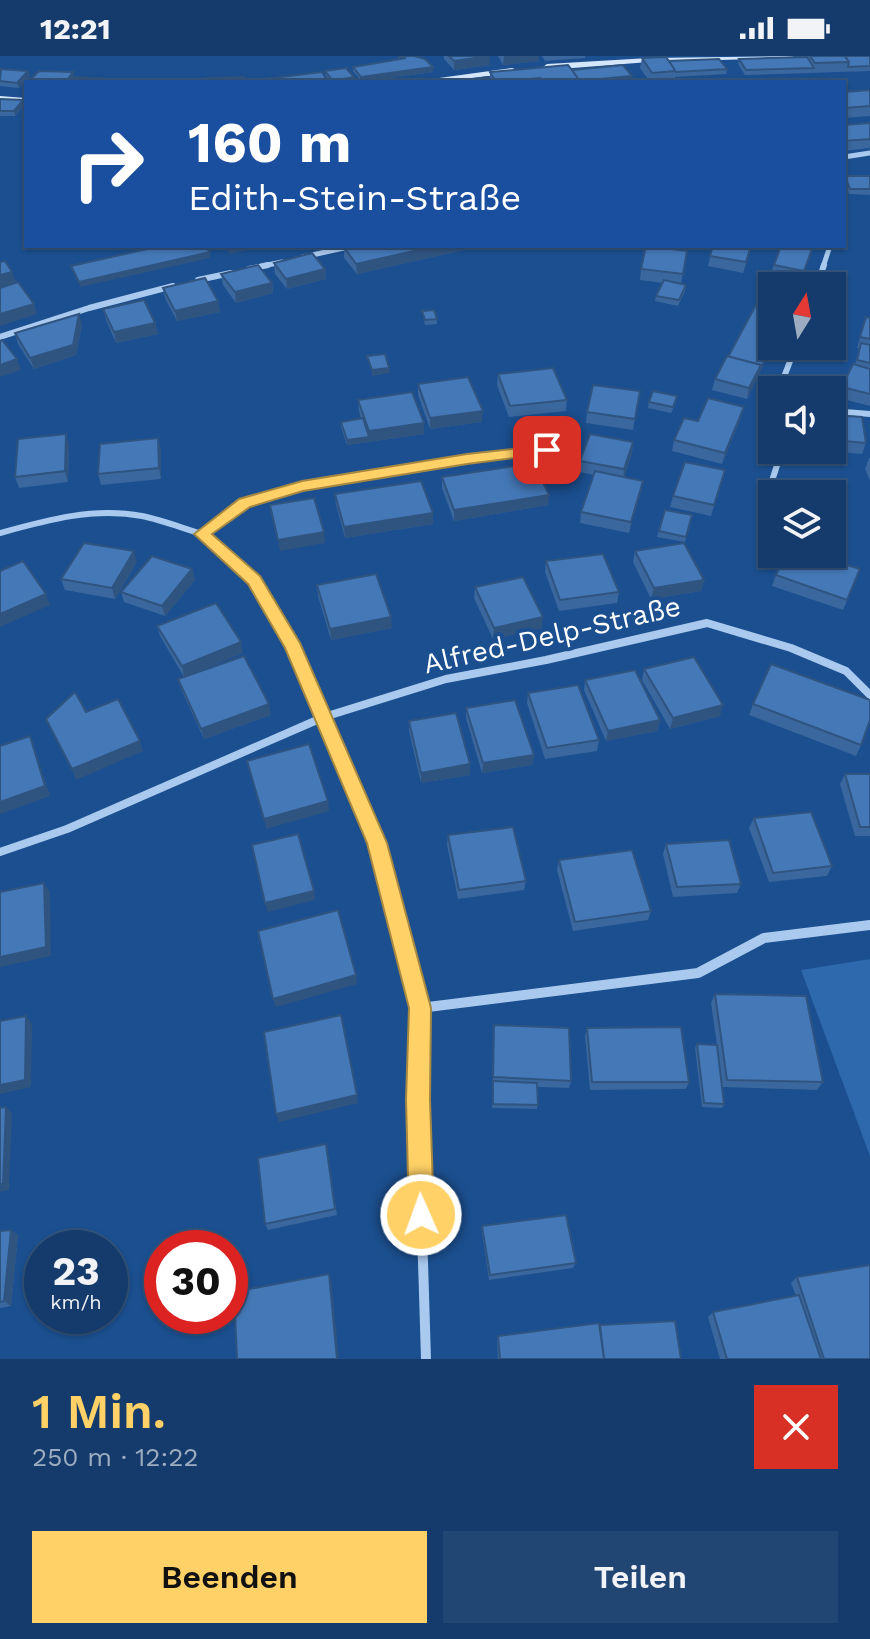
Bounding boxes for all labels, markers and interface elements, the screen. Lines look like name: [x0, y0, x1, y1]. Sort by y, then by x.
text: 12:21: [40, 11, 111, 46]
text: 160 m: [188, 110, 351, 176]
icon: right: [56, 112, 160, 216]
text: Edith-Stein-Straße: [188, 177, 521, 219]
north arrow: [758, 272, 846, 360]
map controls: [758, 272, 846, 568]
button: sound: [758, 376, 846, 464]
pin: [513, 416, 581, 484]
icon: arrive: [525, 428, 569, 472]
button: layers: [758, 480, 846, 568]
street label: Alfred-Delp-Straße: [420, 589, 684, 681]
position arrow: [379, 1173, 463, 1257]
speed limit sign: 30: [144, 1230, 248, 1334]
text: 23: [52, 1248, 100, 1295]
text: km/h: [50, 1290, 102, 1314]
text: 1 Min.: [32, 1383, 166, 1440]
button: close: [754, 1385, 838, 1469]
text: 250 m · 12:22: [32, 1442, 199, 1472]
button: Beenden: [32, 1531, 427, 1623]
button: Teilen: [443, 1531, 838, 1623]

